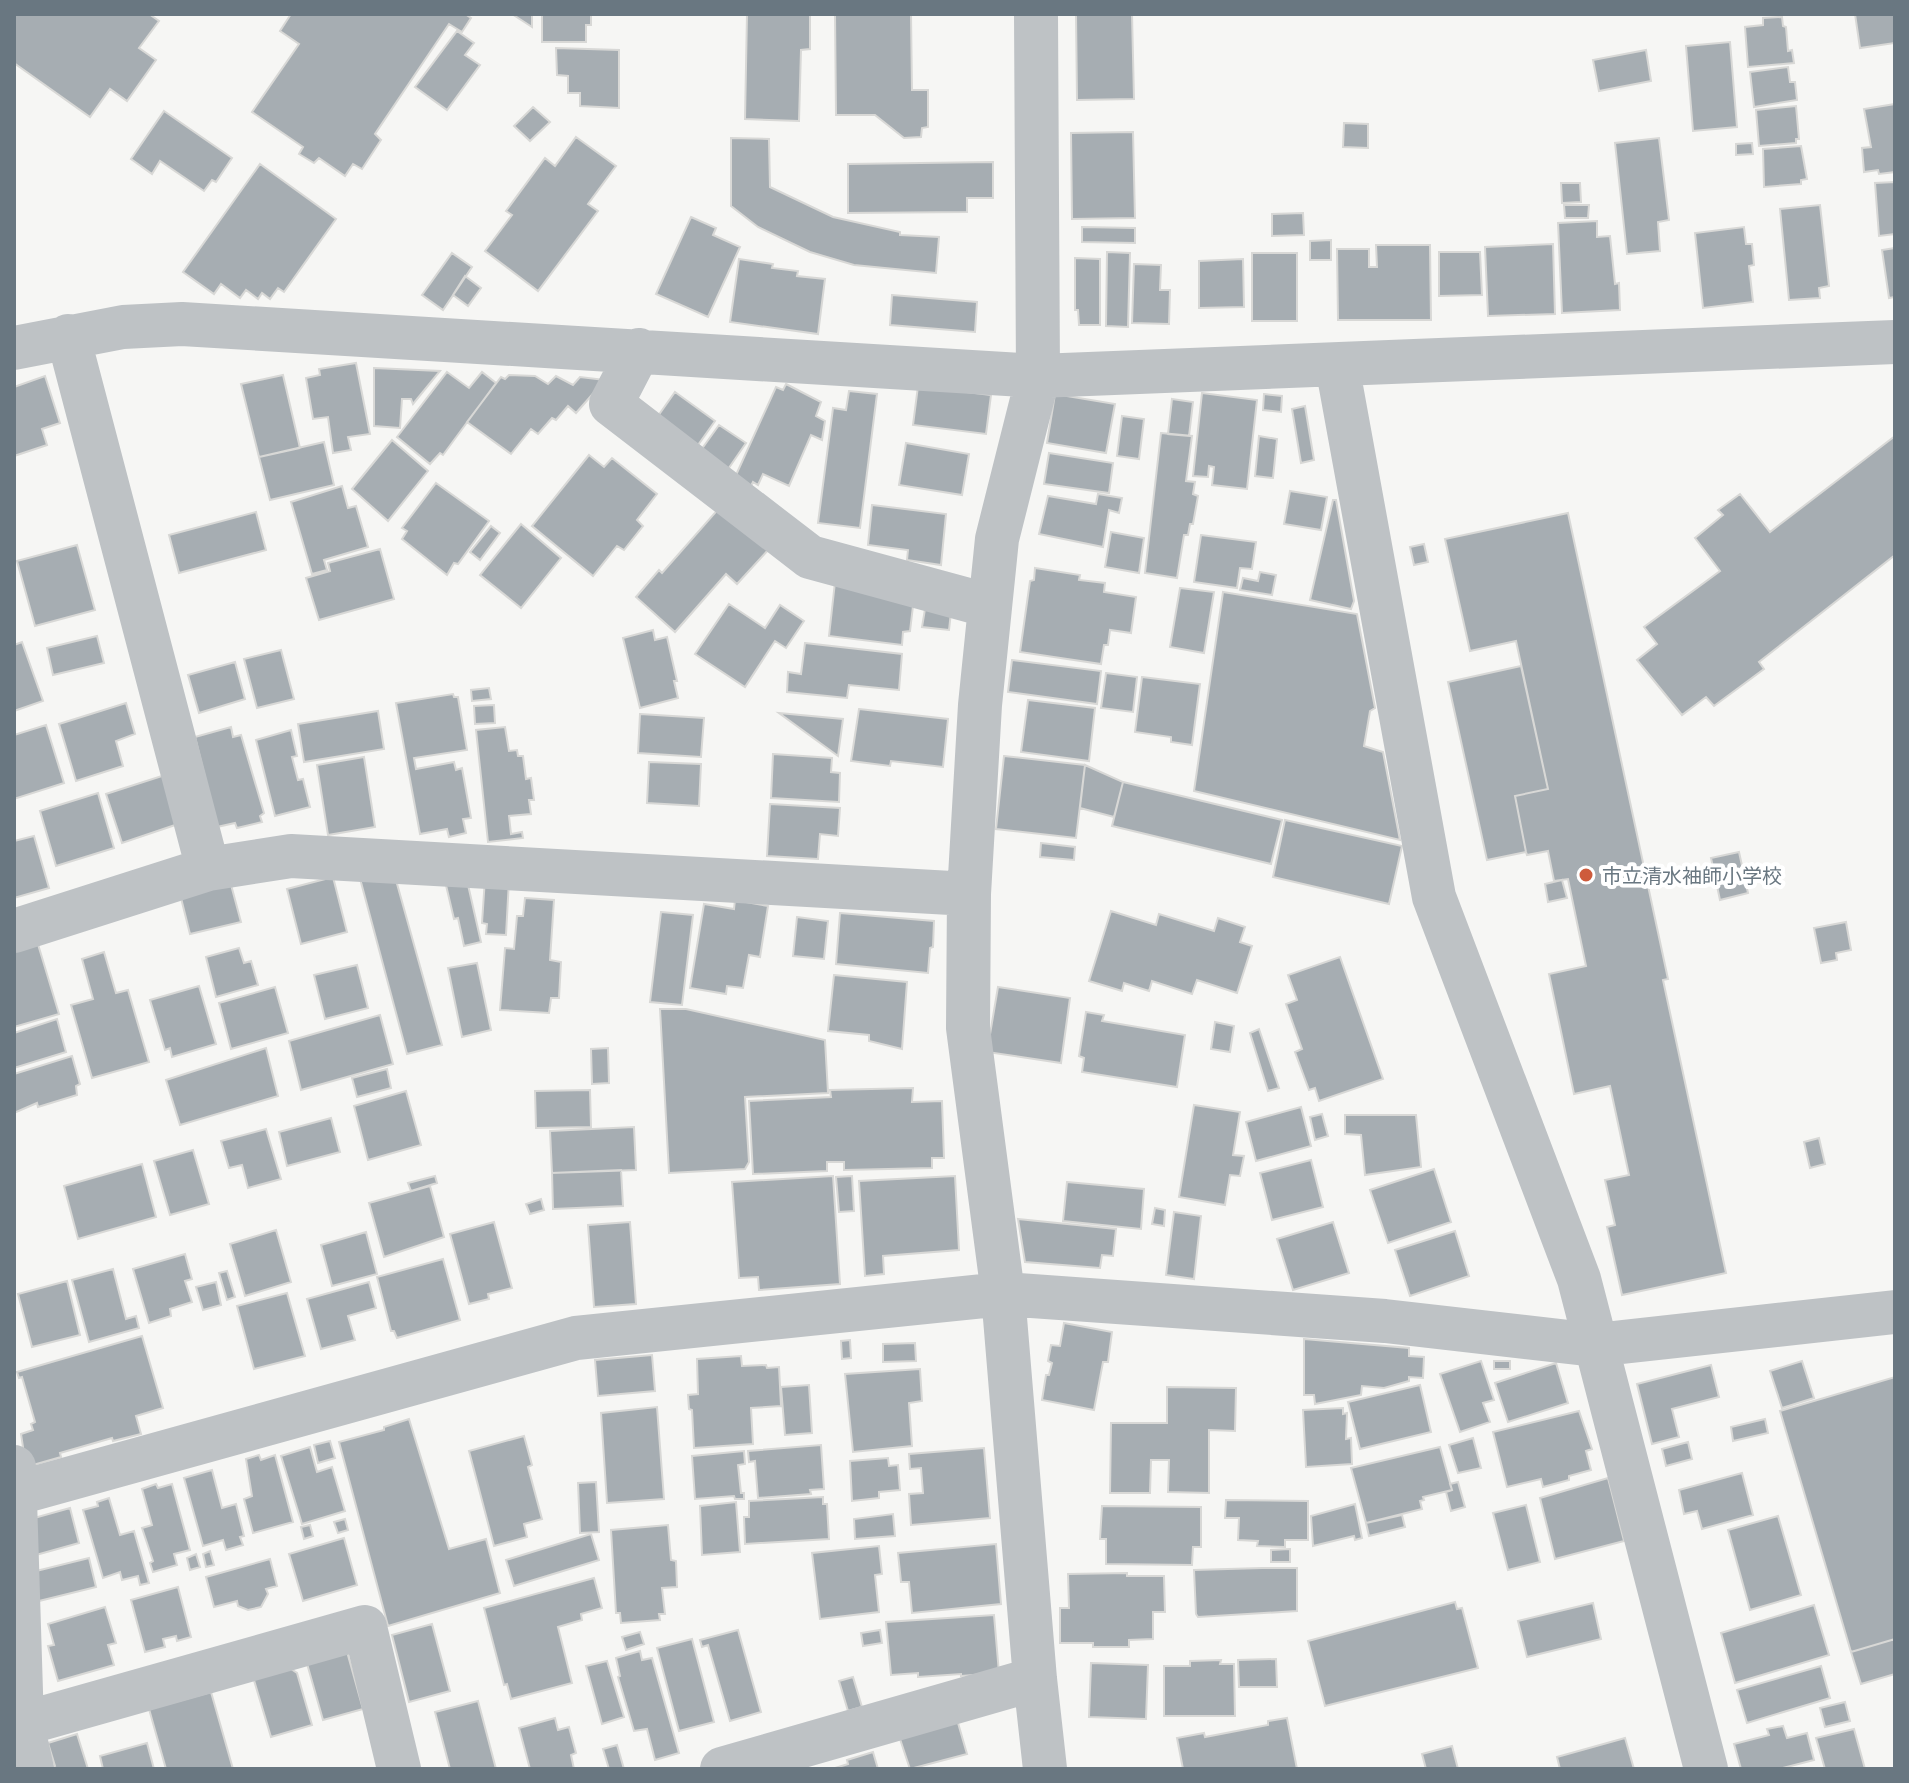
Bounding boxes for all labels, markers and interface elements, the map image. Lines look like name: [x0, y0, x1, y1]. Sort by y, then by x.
place label: 市立清水袖師小学校: [1602, 864, 1782, 887]
marker: 市立清水袖師小学校: [1577, 866, 1595, 884]

